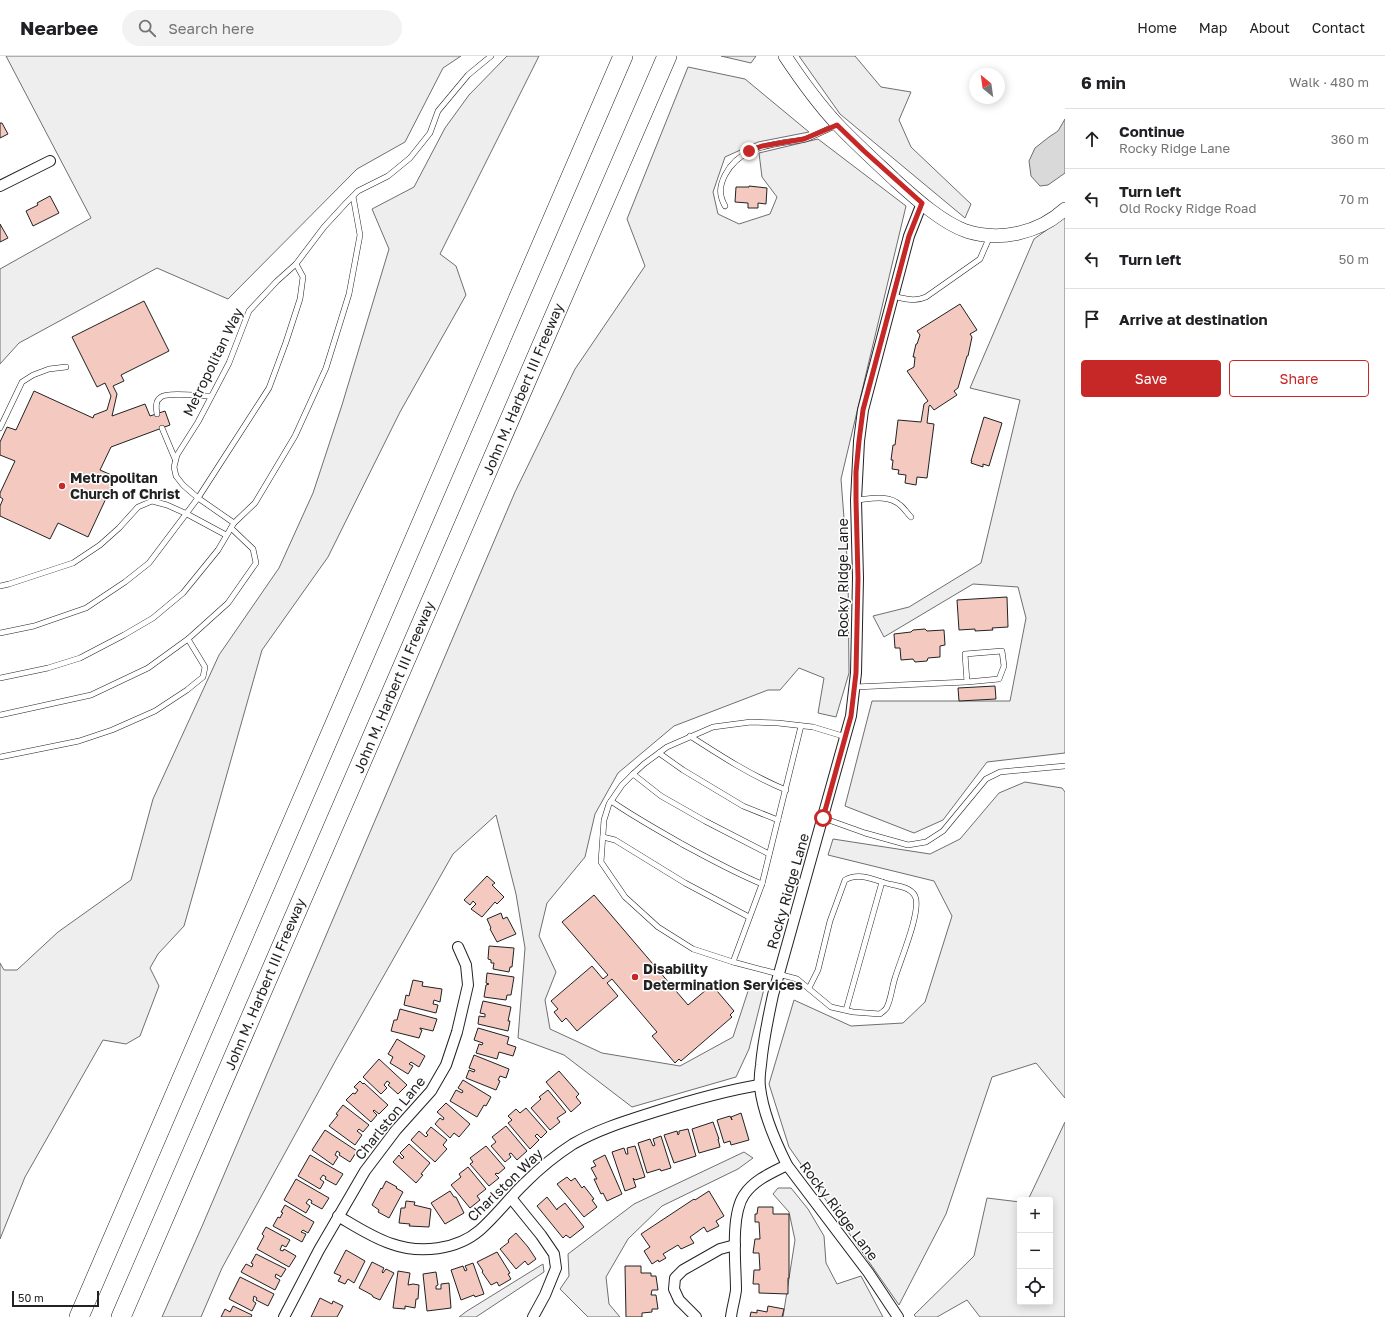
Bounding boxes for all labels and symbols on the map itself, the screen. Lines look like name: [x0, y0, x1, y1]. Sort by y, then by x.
north arrow: [969, 68, 1005, 104]
route end: [740, 142, 758, 160]
street label: John M. Harbert III Freeway: [479, 300, 567, 477]
street label: Metropolitan Way: [179, 305, 246, 419]
place label: Metropolitan Church of Christ: [70, 469, 180, 502]
marker: Metropolitan Church of Christ: [57, 481, 67, 491]
street label: Rocky Ridge Lane: [834, 518, 851, 638]
street label: John M. Harbert III Freeway: [350, 598, 438, 775]
route start: [814, 809, 832, 827]
street label: Rocky Ridge Lane: [763, 831, 812, 951]
street label: John M. Harbert III Freeway: [221, 895, 309, 1072]
place label: Disability Determination Services: [643, 960, 803, 993]
marker: Disability Determination Services: [630, 972, 640, 982]
street label: Charlston Lane: [351, 1073, 428, 1163]
street label: Charlston Way: [464, 1144, 546, 1225]
street label: Rocky Ridge Lane: [797, 1158, 882, 1264]
scale bar: [12, 1289, 99, 1308]

